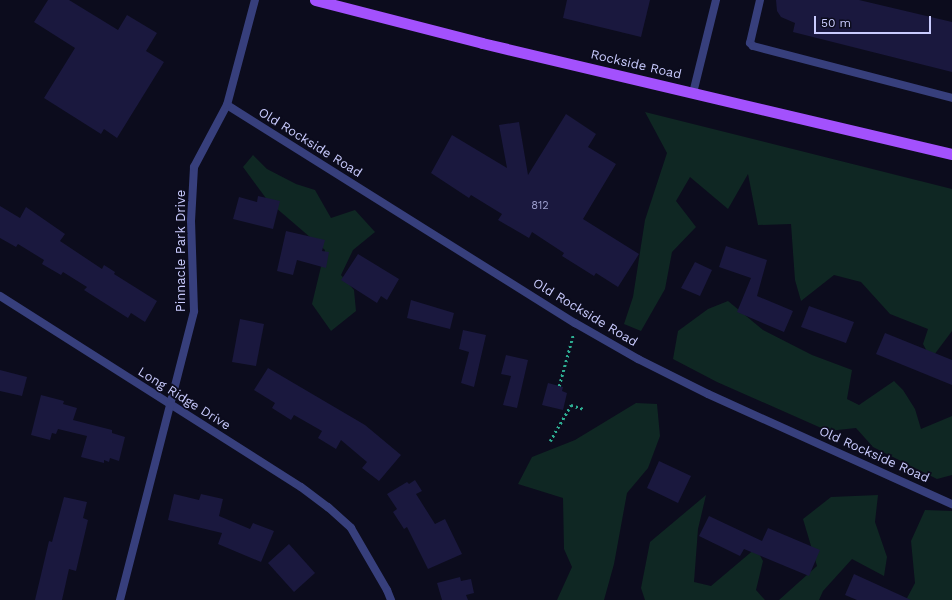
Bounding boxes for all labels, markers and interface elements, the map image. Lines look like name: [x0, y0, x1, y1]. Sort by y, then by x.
scale bar: [816, 8, 933, 34]
text: 50 m: [821, 16, 851, 30]
street label: Rockside Road: [589, 47, 683, 83]
street label: Old Rockside Road: [255, 105, 365, 181]
street label: Pinnacle Park Drive: [173, 190, 189, 312]
house number: 812: [531, 199, 549, 213]
street label: Old Rockside Road: [530, 276, 640, 350]
street label: Long Ridge Drive: [135, 364, 233, 434]
street label: Old Rockside Road: [816, 424, 932, 486]

